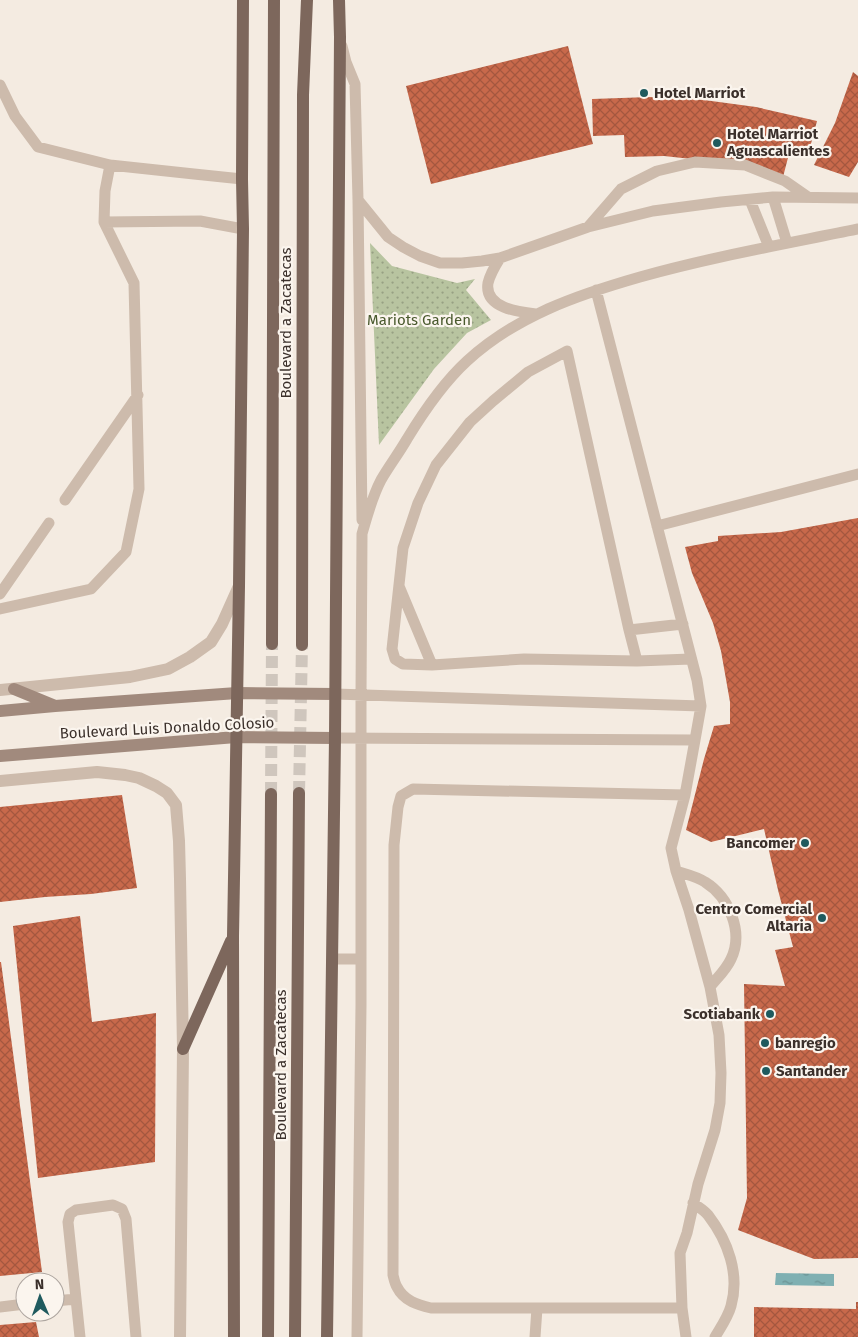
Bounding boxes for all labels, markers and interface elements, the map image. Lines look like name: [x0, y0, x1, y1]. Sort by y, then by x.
place label: Hotel Marriot: [654, 84, 746, 102]
marker: Hotel Marriot: [638, 87, 650, 99]
place label: Hotel Marriot Aguascalientes: [726, 125, 830, 160]
marker: Hotel Marriot Aguascalientes: [711, 137, 723, 149]
street label: Boulevard a Zacatecas: [277, 247, 295, 399]
park label: Mariots Garden: [367, 311, 471, 329]
street label: Boulevard Luis Donaldo Colosio: [59, 713, 275, 743]
place label: Bancomer: [726, 834, 796, 852]
marker: Bancomer: [799, 837, 811, 849]
place label: Centro Comercial Altaria: [696, 900, 813, 935]
marker: Centro Comercial Altaria: [816, 912, 828, 924]
street label: Boulevard a Zacatecas: [272, 989, 290, 1141]
place label: Scotiabank: [684, 1005, 761, 1023]
marker: Scotiabank: [764, 1008, 776, 1020]
place label: banregio: [775, 1034, 836, 1052]
marker: banregio: [759, 1037, 771, 1049]
place label: Santander: [776, 1062, 848, 1080]
marker: Santander: [760, 1065, 772, 1077]
north arrow: [15, 1272, 65, 1322]
text: N: [35, 1276, 45, 1293]

